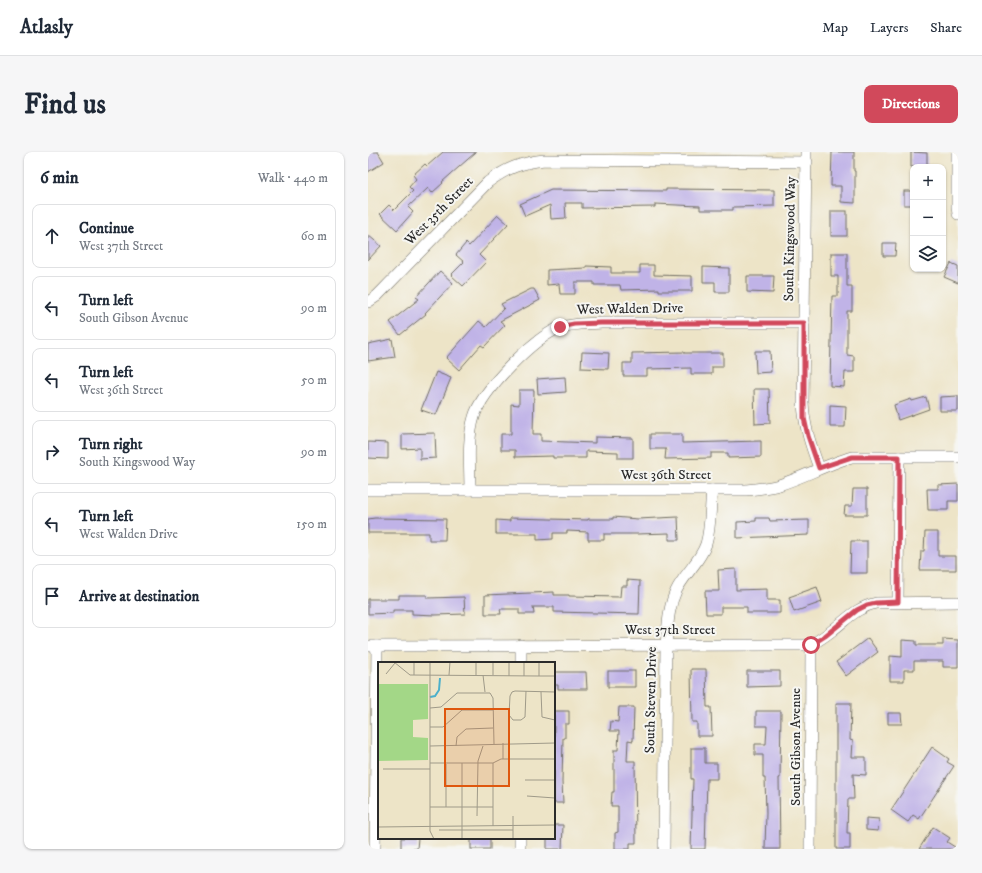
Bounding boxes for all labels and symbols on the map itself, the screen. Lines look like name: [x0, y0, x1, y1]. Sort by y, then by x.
street label: West 35th Street: [400, 172, 478, 250]
street label: South Kingswood Way: [780, 176, 800, 302]
street label: West Walden Drive: [576, 299, 684, 319]
route end: [551, 318, 569, 336]
street label: West 36th Street: [620, 466, 712, 484]
street label: West 37th Street: [624, 621, 716, 639]
route start: [802, 636, 820, 654]
street label: South Steven Drive: [641, 646, 661, 754]
inset map: [378, 662, 555, 839]
street label: South Gibson Avenue: [787, 688, 805, 806]

